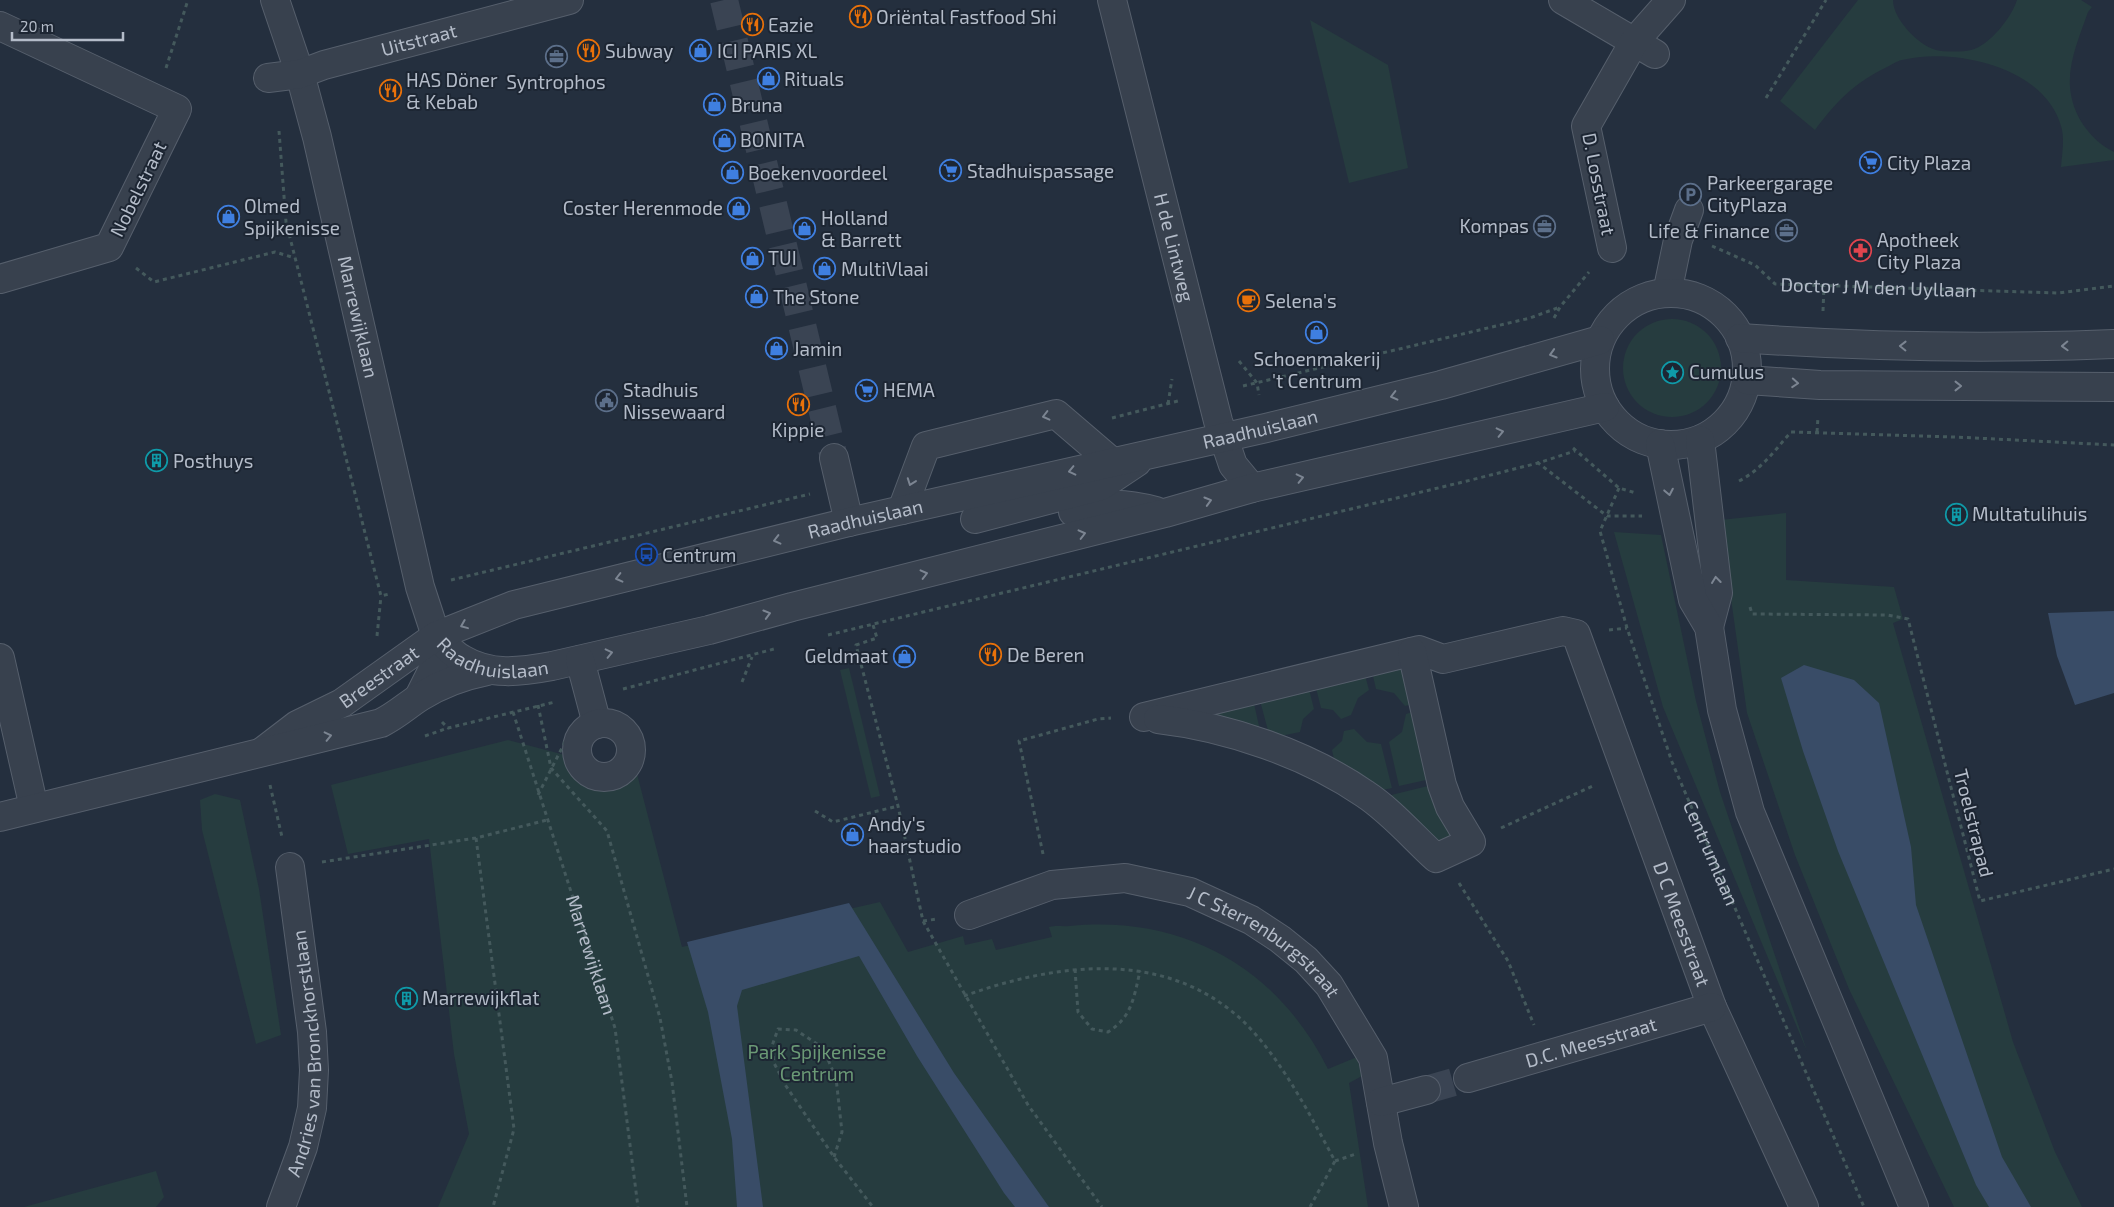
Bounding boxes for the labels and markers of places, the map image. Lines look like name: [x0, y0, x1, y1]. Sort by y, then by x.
restaurant icon: Oriëntal Fastfood Shi: [848, 5, 872, 29]
place label: Oriëntal Fastfood Shi: [876, 5, 1057, 28]
restaurant icon: Eazie: [740, 13, 764, 37]
place label: Eazie: [768, 13, 814, 36]
restaurant icon: Subway: [577, 39, 601, 63]
place label: Subway: [605, 39, 673, 62]
shop icon: ICI PARIS XL: [689, 39, 713, 63]
place label: ICI PARIS XL: [717, 39, 818, 62]
office icon: Syntrophos: [544, 44, 568, 68]
shop icon: Rituals: [756, 67, 780, 91]
place label: Rituals: [784, 67, 844, 90]
place label: HAS Döner & Kebab: [406, 68, 498, 113]
place label: Syntrophos: [506, 70, 606, 93]
restaurant icon: HAS Döner & Kebab: [378, 79, 402, 103]
shop icon: Bruna: [703, 93, 727, 117]
place label: Bruna: [731, 93, 783, 116]
shop icon: BONITA: [712, 128, 736, 152]
place label: BONITA: [740, 128, 805, 151]
supermarket icon: City Plaza: [1859, 151, 1883, 175]
place label: City Plaza: [1887, 151, 1971, 174]
supermarket icon: Stadhuispassage: [939, 159, 963, 183]
place label: Stadhuispassage: [967, 159, 1114, 182]
shop icon: Boekenvoordeel: [720, 161, 744, 185]
place label: Boekenvoordeel: [748, 161, 888, 184]
place label: Parkeergarage CityPlaza: [1707, 171, 1833, 216]
parking icon: Parkeergarage CityPlaza: [1679, 182, 1703, 206]
place label: Olmed Spijkenisse: [244, 194, 340, 239]
place label: Coster Herenmode: [563, 196, 723, 219]
shop icon: Coster Herenmode: [727, 196, 751, 220]
shop icon: Olmed Spijkenisse: [216, 205, 240, 229]
place label: Holland & Barrett: [821, 206, 902, 251]
place label: Kompas: [1459, 214, 1529, 237]
office icon: Kompas: [1533, 214, 1557, 238]
shop icon: Holland & Barrett: [793, 217, 817, 241]
place label: Life & Finance: [1648, 219, 1770, 242]
office icon: Life & Finance: [1774, 219, 1798, 243]
place label: Apotheek City Plaza: [1877, 228, 1961, 273]
pharmacy icon: Apotheek City Plaza: [1849, 239, 1873, 263]
shop icon: TUI: [740, 246, 764, 270]
place label: TUI: [768, 246, 797, 269]
shop icon: MultiVlaai: [813, 257, 837, 281]
place label: MultiVlaai: [841, 257, 929, 280]
shop icon: The Stone: [745, 285, 769, 309]
place label: The Stone: [773, 285, 859, 308]
cafe icon: Selena's: [1237, 289, 1261, 313]
place label: Selena's: [1265, 289, 1337, 312]
shop icon: Schoenmakerij 't Centrum: [1305, 321, 1329, 345]
shop icon: Jamin: [765, 337, 789, 361]
place label: Jamin: [793, 337, 842, 360]
place label: Schoenmakerij 't Centrum: [1254, 347, 1380, 392]
place icon: Cumulus: [1661, 360, 1685, 384]
place label: Cumulus: [1689, 360, 1764, 383]
place label: Stadhuis Nissewaard: [623, 378, 725, 423]
supermarket icon: HEMA: [855, 378, 879, 402]
place label: HEMA: [883, 378, 935, 401]
public building icon: Stadhuis Nissewaard: [595, 389, 619, 413]
restaurant icon: Kippie: [786, 392, 810, 416]
place label: Kippie: [772, 418, 824, 441]
building icon: Posthuys: [145, 449, 169, 473]
place label: Posthuys: [173, 449, 253, 472]
building icon: Multatulihuis: [1944, 502, 1968, 526]
place label: Multatulihuis: [1972, 502, 2087, 525]
bus stop icon: Centrum: [634, 543, 658, 567]
place label: Centrum: [662, 543, 736, 566]
restaurant icon: De Beren: [979, 643, 1003, 667]
place label: De Beren: [1007, 643, 1085, 666]
place label: Geldmaat: [805, 644, 888, 667]
shop icon: Geldmaat: [892, 644, 916, 668]
place label: Andy's haarstudio: [868, 812, 962, 857]
shop icon: Andy's haarstudio: [840, 823, 864, 847]
building icon: Marrewijkflat: [394, 986, 418, 1010]
place label: Marrewijkflat: [422, 986, 539, 1009]

